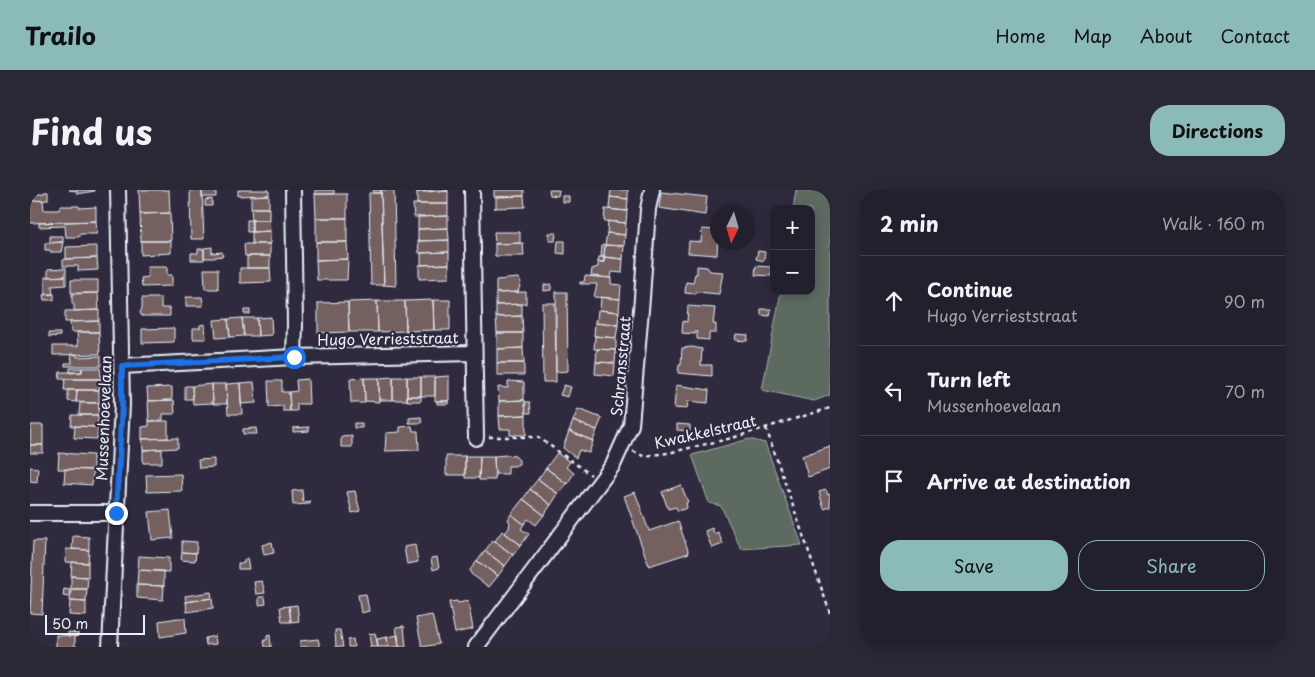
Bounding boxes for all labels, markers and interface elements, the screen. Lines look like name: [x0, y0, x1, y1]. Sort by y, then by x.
text: Trailo: [25, 17, 96, 53]
text: Home: [995, 22, 1045, 49]
text: Map: [1073, 22, 1112, 49]
text: About: [1140, 22, 1192, 49]
text: Contact: [1220, 22, 1290, 49]
text: Find us: [30, 104, 152, 157]
button: Directions: [1150, 105, 1285, 156]
north arrow: [710, 205, 755, 250]
map controls: [770, 205, 815, 295]
button: +: [770, 205, 815, 250]
text: 2 min: [880, 207, 939, 239]
text: Walk · 160 m: [1162, 211, 1265, 235]
button: −: [770, 250, 815, 295]
text: Continue: [927, 275, 1013, 303]
icon: ahead: [880, 287, 908, 315]
text: 90 m: [1224, 289, 1265, 313]
text: Hugo Verrieststraat: [927, 303, 1077, 327]
street label: Schransstraat: [604, 315, 636, 417]
street label: Hugo Verrieststraat: [317, 325, 459, 351]
route start: [283, 346, 306, 369]
street label: Mussenhoevelaan: [89, 355, 117, 481]
text: Turn left: [927, 365, 1011, 393]
icon: left: [880, 377, 908, 405]
text: 70 m: [1225, 379, 1265, 403]
text: Mussenhoevelaan: [927, 393, 1061, 417]
street label: Kwakkelstraat: [652, 408, 758, 454]
icon: arrive: [880, 467, 908, 495]
text: Arrive at destination: [927, 467, 1131, 495]
route end: [105, 502, 128, 525]
button: Save: [880, 540, 1068, 591]
button: Share: [1078, 540, 1265, 591]
scale bar: [45, 612, 145, 635]
text: 50 m: [52, 613, 88, 634]

